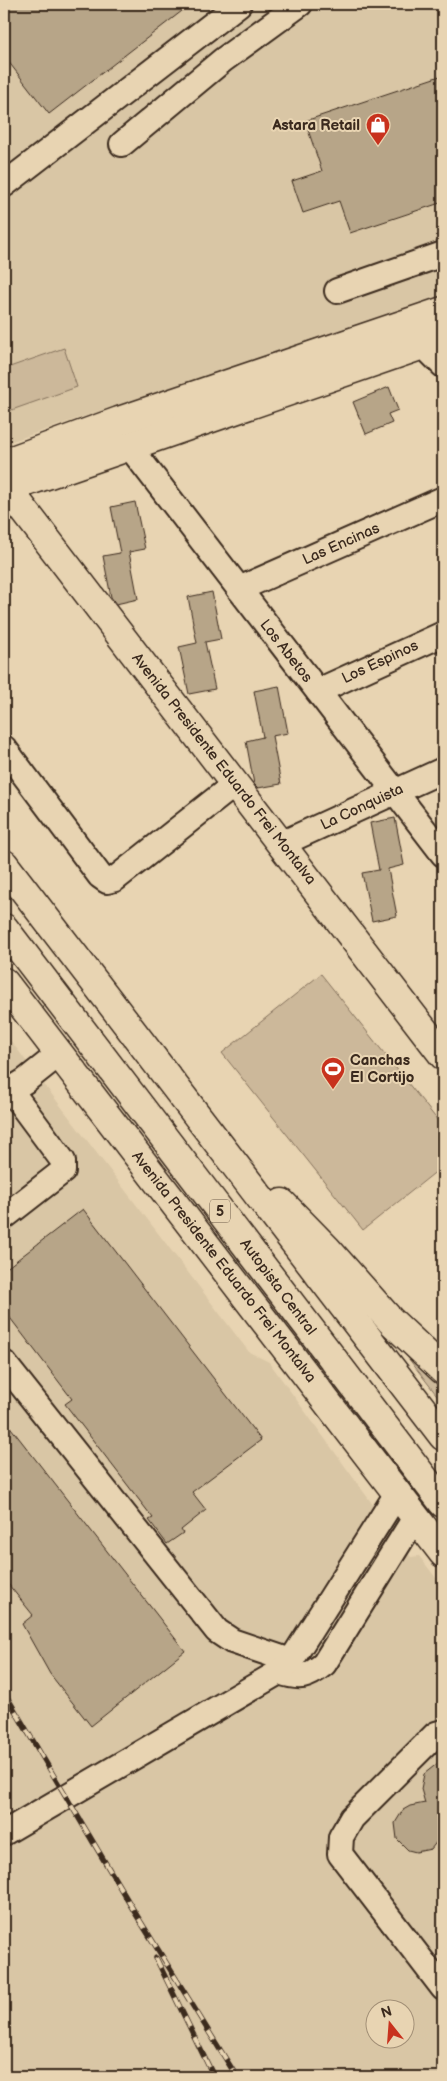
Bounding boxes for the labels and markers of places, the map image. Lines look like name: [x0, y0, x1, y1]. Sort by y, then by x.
shop icon: Astara Retail: [365, 112, 391, 146]
place label: Astara Retail: [272, 116, 360, 135]
place label: Canchas El Cortijo: [350, 1051, 415, 1087]
sports icon: Canchas El Cortijo: [320, 1056, 346, 1090]

